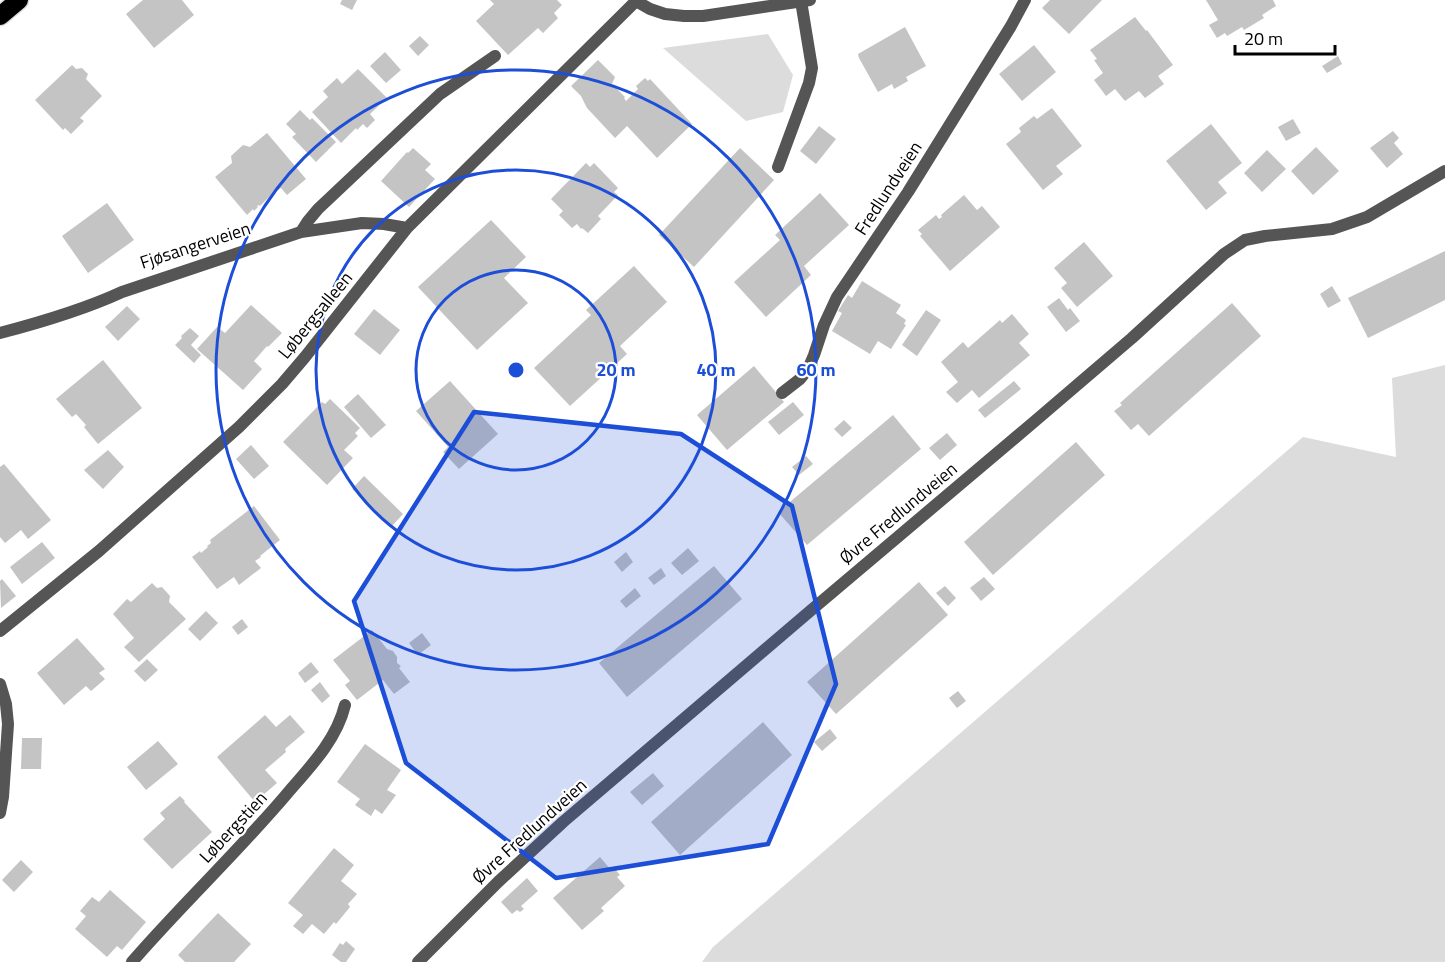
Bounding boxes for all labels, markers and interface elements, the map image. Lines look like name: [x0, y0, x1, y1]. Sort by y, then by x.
scale bar: [1235, 18, 1336, 56]
text: 20 m: [1244, 25, 1283, 52]
street label: Fredlundveien: [848, 136, 928, 240]
street label: Fjøsangerveien: [136, 214, 254, 276]
street label: Løbergsalleen: [271, 266, 359, 364]
text: 20 m: [596, 356, 636, 383]
text: 40 m: [696, 356, 736, 383]
text: 60 m: [796, 356, 836, 383]
centre of rings: [506, 360, 526, 380]
street label: Øvre Fredlundveien: [833, 456, 963, 570]
street label: Øvre Fredlundveien: [466, 772, 592, 890]
street label: Løbergstien: [193, 785, 273, 869]

